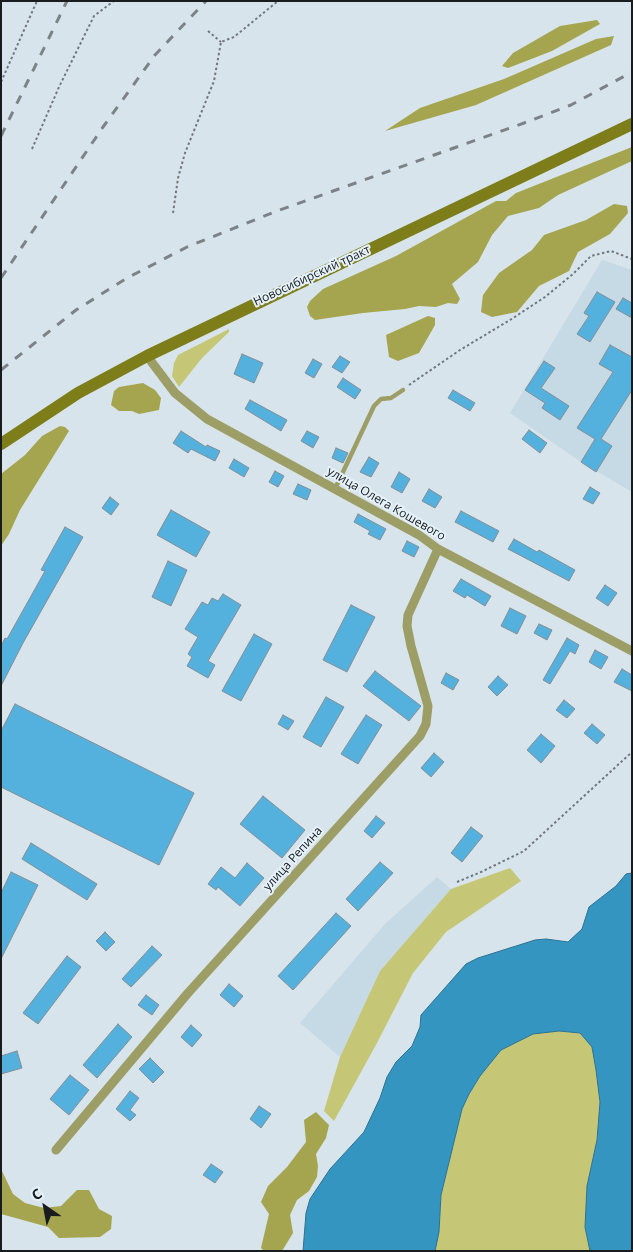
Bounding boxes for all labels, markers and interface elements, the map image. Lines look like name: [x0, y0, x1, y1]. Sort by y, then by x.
street label: Новосибирский тракт: [251, 243, 373, 309]
street label: улица Олега Кошевого: [324, 464, 448, 544]
street label: улица Репина: [261, 824, 325, 894]
north arrow: [20, 1182, 70, 1232]
text: С: [28, 1184, 45, 1204]

